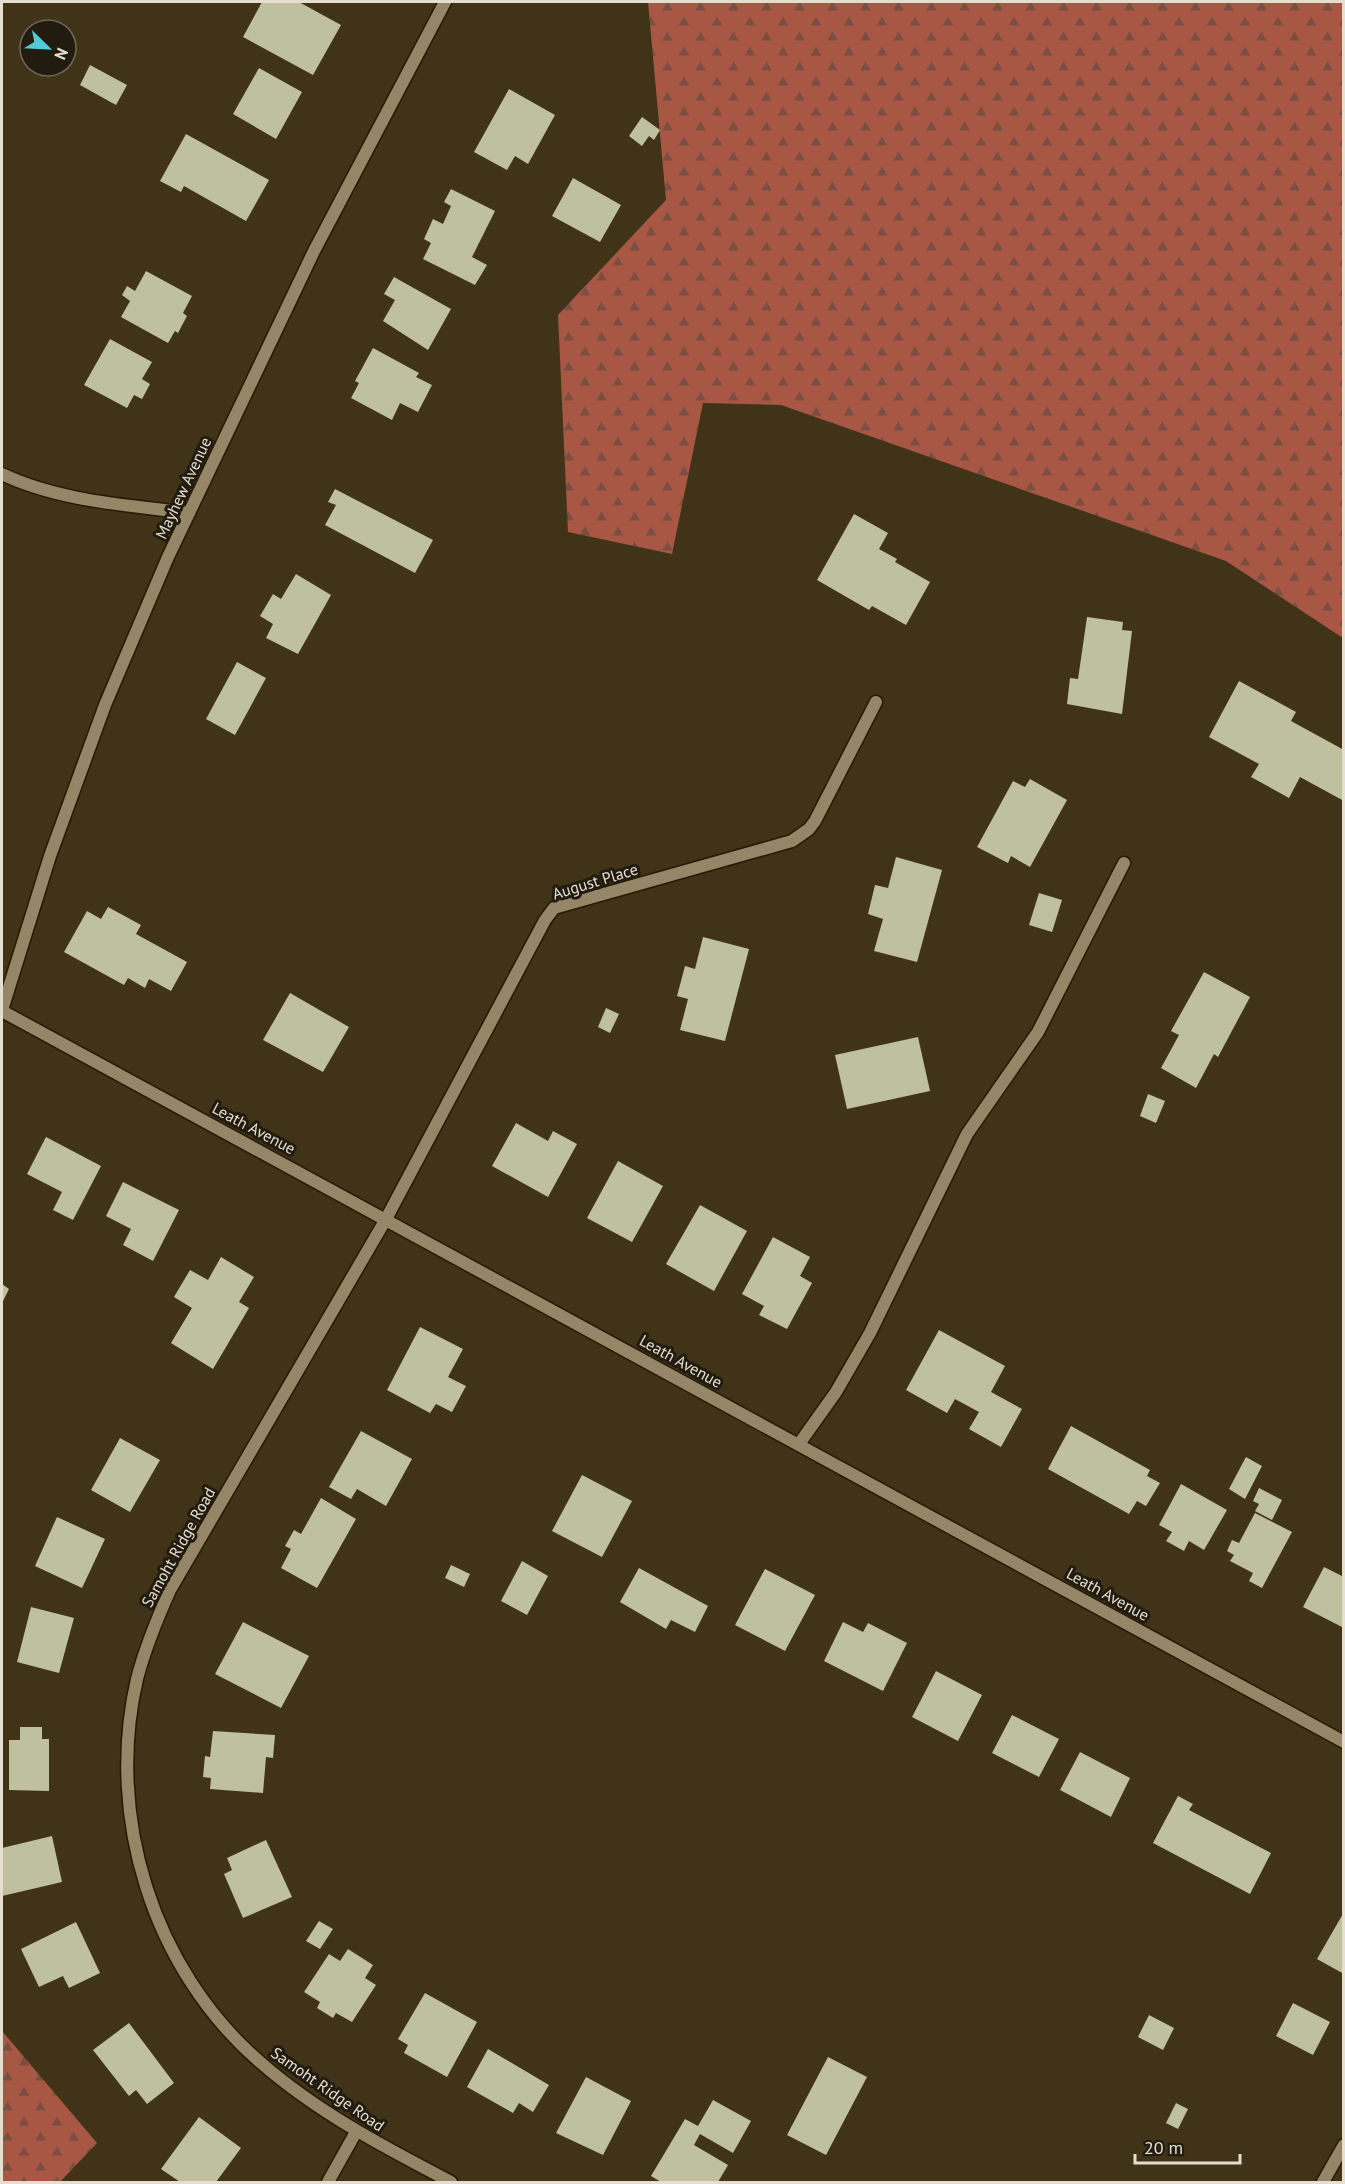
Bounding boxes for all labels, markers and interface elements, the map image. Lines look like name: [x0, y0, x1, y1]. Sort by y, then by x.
north arrow: [18, 18, 78, 78]
text: N: [50, 45, 73, 63]
street label: Mayhew Avenue: [151, 434, 215, 542]
street label: August Place: [550, 859, 640, 903]
street label: Leath Avenue: [209, 1098, 299, 1158]
street label: Leath Avenue: [636, 1330, 726, 1392]
street label: Samoht Ridge Road: [137, 1484, 219, 1610]
street label: Leath Avenue: [1063, 1563, 1153, 1625]
street label: Samoht Ridge Road: [267, 2042, 389, 2136]
scale bar: [1135, 2127, 1240, 2165]
text: 20 m: [1144, 2136, 1183, 2159]

